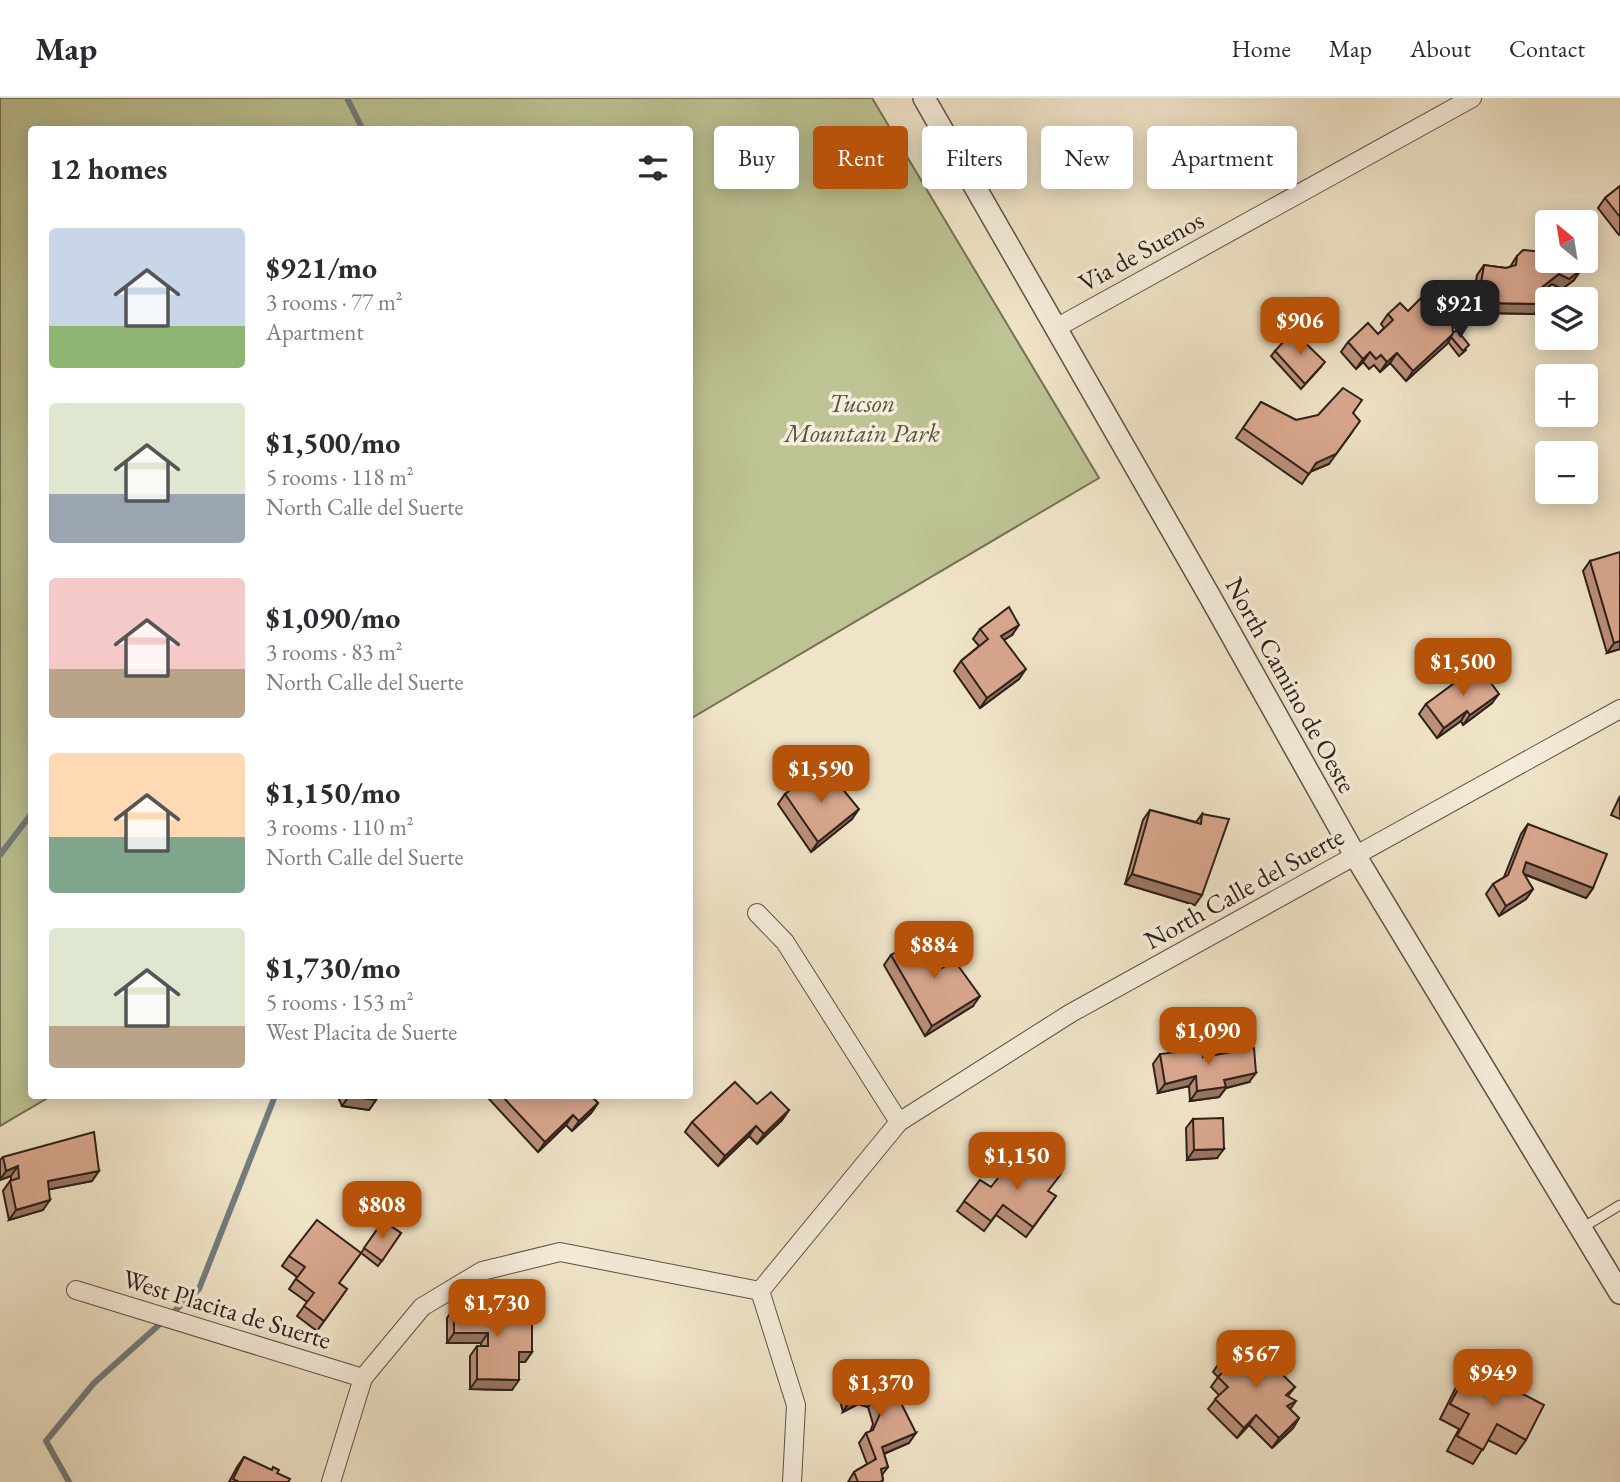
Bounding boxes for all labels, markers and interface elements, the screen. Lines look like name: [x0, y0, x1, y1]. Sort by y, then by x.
text: Map: [35, 27, 97, 70]
text: Home: [1231, 33, 1291, 64]
text: Map: [1329, 33, 1372, 64]
text: About: [1410, 33, 1471, 64]
text: Contact: [1509, 33, 1585, 64]
chip: Buy: [714, 126, 799, 189]
chip: Rent: [813, 126, 908, 189]
chip: Filters: [922, 126, 1027, 189]
chip: New: [1041, 126, 1133, 189]
chip: Apartment: [1147, 126, 1297, 189]
text: 12 homes: [49, 149, 167, 188]
icon: filters: [634, 149, 672, 187]
street label: Via de Suenos: [1072, 203, 1210, 299]
north arrow: [1535, 210, 1598, 273]
map controls: [1535, 210, 1598, 504]
text: $921/mo: [266, 248, 377, 287]
icon: home: [105, 256, 189, 340]
pin: $921: [1419, 280, 1501, 340]
text: 3 rooms · 77 m²: [266, 287, 403, 317]
button: layers: [1535, 287, 1598, 350]
text: $921: [1436, 288, 1484, 318]
pin: $906: [1259, 298, 1341, 357]
text: $906: [1276, 305, 1324, 335]
text: Apartment: [266, 317, 364, 347]
button: +: [1535, 364, 1598, 427]
park label: Tucson Mountain Park: [782, 386, 940, 450]
text: $1,500/mo: [266, 423, 400, 462]
icon: home: [105, 431, 189, 515]
button: −: [1535, 441, 1598, 504]
text: 5 rooms · 118 m²: [266, 462, 414, 492]
text: North Calle del Suerte: [266, 492, 463, 522]
street label: North Camino de Oeste: [1218, 571, 1364, 799]
text: $1,090/mo: [266, 598, 400, 637]
icon: home: [105, 606, 189, 690]
text: 3 rooms · 83 m²: [266, 637, 403, 667]
pin: $1,500: [1406, 638, 1520, 698]
text: $1,500: [1431, 646, 1495, 676]
text: North Calle del Suerte: [266, 667, 463, 697]
pin: $1,590: [764, 746, 878, 805]
text: $1,590: [789, 753, 853, 783]
text: $1,150/mo: [266, 773, 400, 812]
icon: home: [105, 781, 189, 865]
text: 3 rooms · 110 m²: [266, 812, 414, 842]
street label: North Calle del Suerte: [1138, 819, 1350, 957]
text: North Calle del Suerte: [266, 842, 463, 872]
pin: $884: [893, 922, 975, 981]
text: $884: [910, 929, 958, 959]
text: $1,730/mo: [266, 948, 400, 987]
icon: home: [105, 956, 189, 1040]
text: 5 rooms · 153 m²: [266, 987, 414, 1017]
pin: $1,090: [1151, 1007, 1265, 1067]
text: $1,090: [1176, 1015, 1240, 1045]
text: West Placita de Suerte: [266, 1017, 457, 1047]
pin: $1,150: [960, 1132, 1074, 1192]
text: $1,150: [985, 1140, 1049, 1170]
pin: $808: [341, 1182, 423, 1241]
text: $808: [358, 1189, 406, 1219]
street label: West Placita de Suerte: [119, 1261, 335, 1357]
pin: $1,730: [440, 1280, 554, 1339]
text: $1,730: [465, 1287, 529, 1317]
pin: $567: [1215, 1330, 1297, 1390]
text: $567: [1232, 1338, 1280, 1368]
pin: $949: [1452, 1350, 1534, 1409]
text: $949: [1469, 1357, 1517, 1387]
pin: $1,370: [824, 1360, 938, 1419]
text: $1,370: [849, 1367, 913, 1397]

